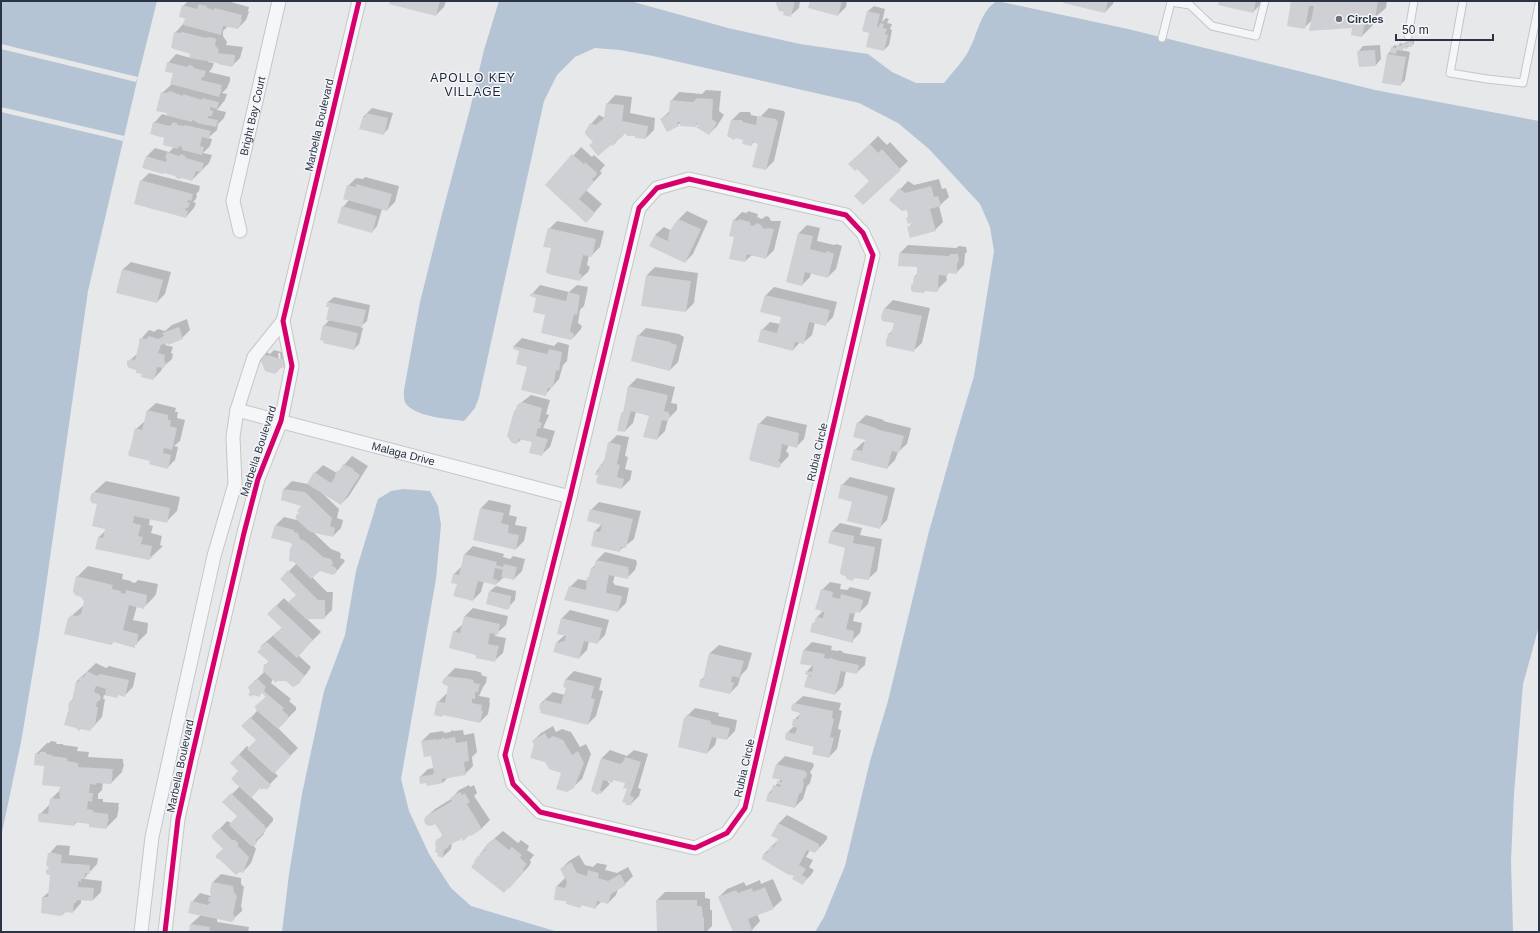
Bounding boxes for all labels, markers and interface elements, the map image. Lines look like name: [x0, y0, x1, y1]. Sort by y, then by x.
place label: Circles: [1347, 13, 1384, 25]
marker: Circles: [1334, 14, 1344, 24]
scale bar: [1396, 16, 1493, 42]
text: 50 m: [1402, 23, 1429, 37]
district label: APOLLO KEY VILLAGE: [430, 71, 516, 99]
street label: Bright Bay Court: [238, 75, 267, 157]
street label: Marbella Boulevard: [302, 77, 336, 173]
street label: Marbella Boulevard: [238, 404, 278, 498]
street label: Rubia Circle: [804, 421, 830, 483]
street label: Malaga Drive: [371, 439, 436, 467]
street label: Marbella Boulevard: [164, 718, 196, 814]
street label: Rubia Circle: [731, 737, 757, 799]

